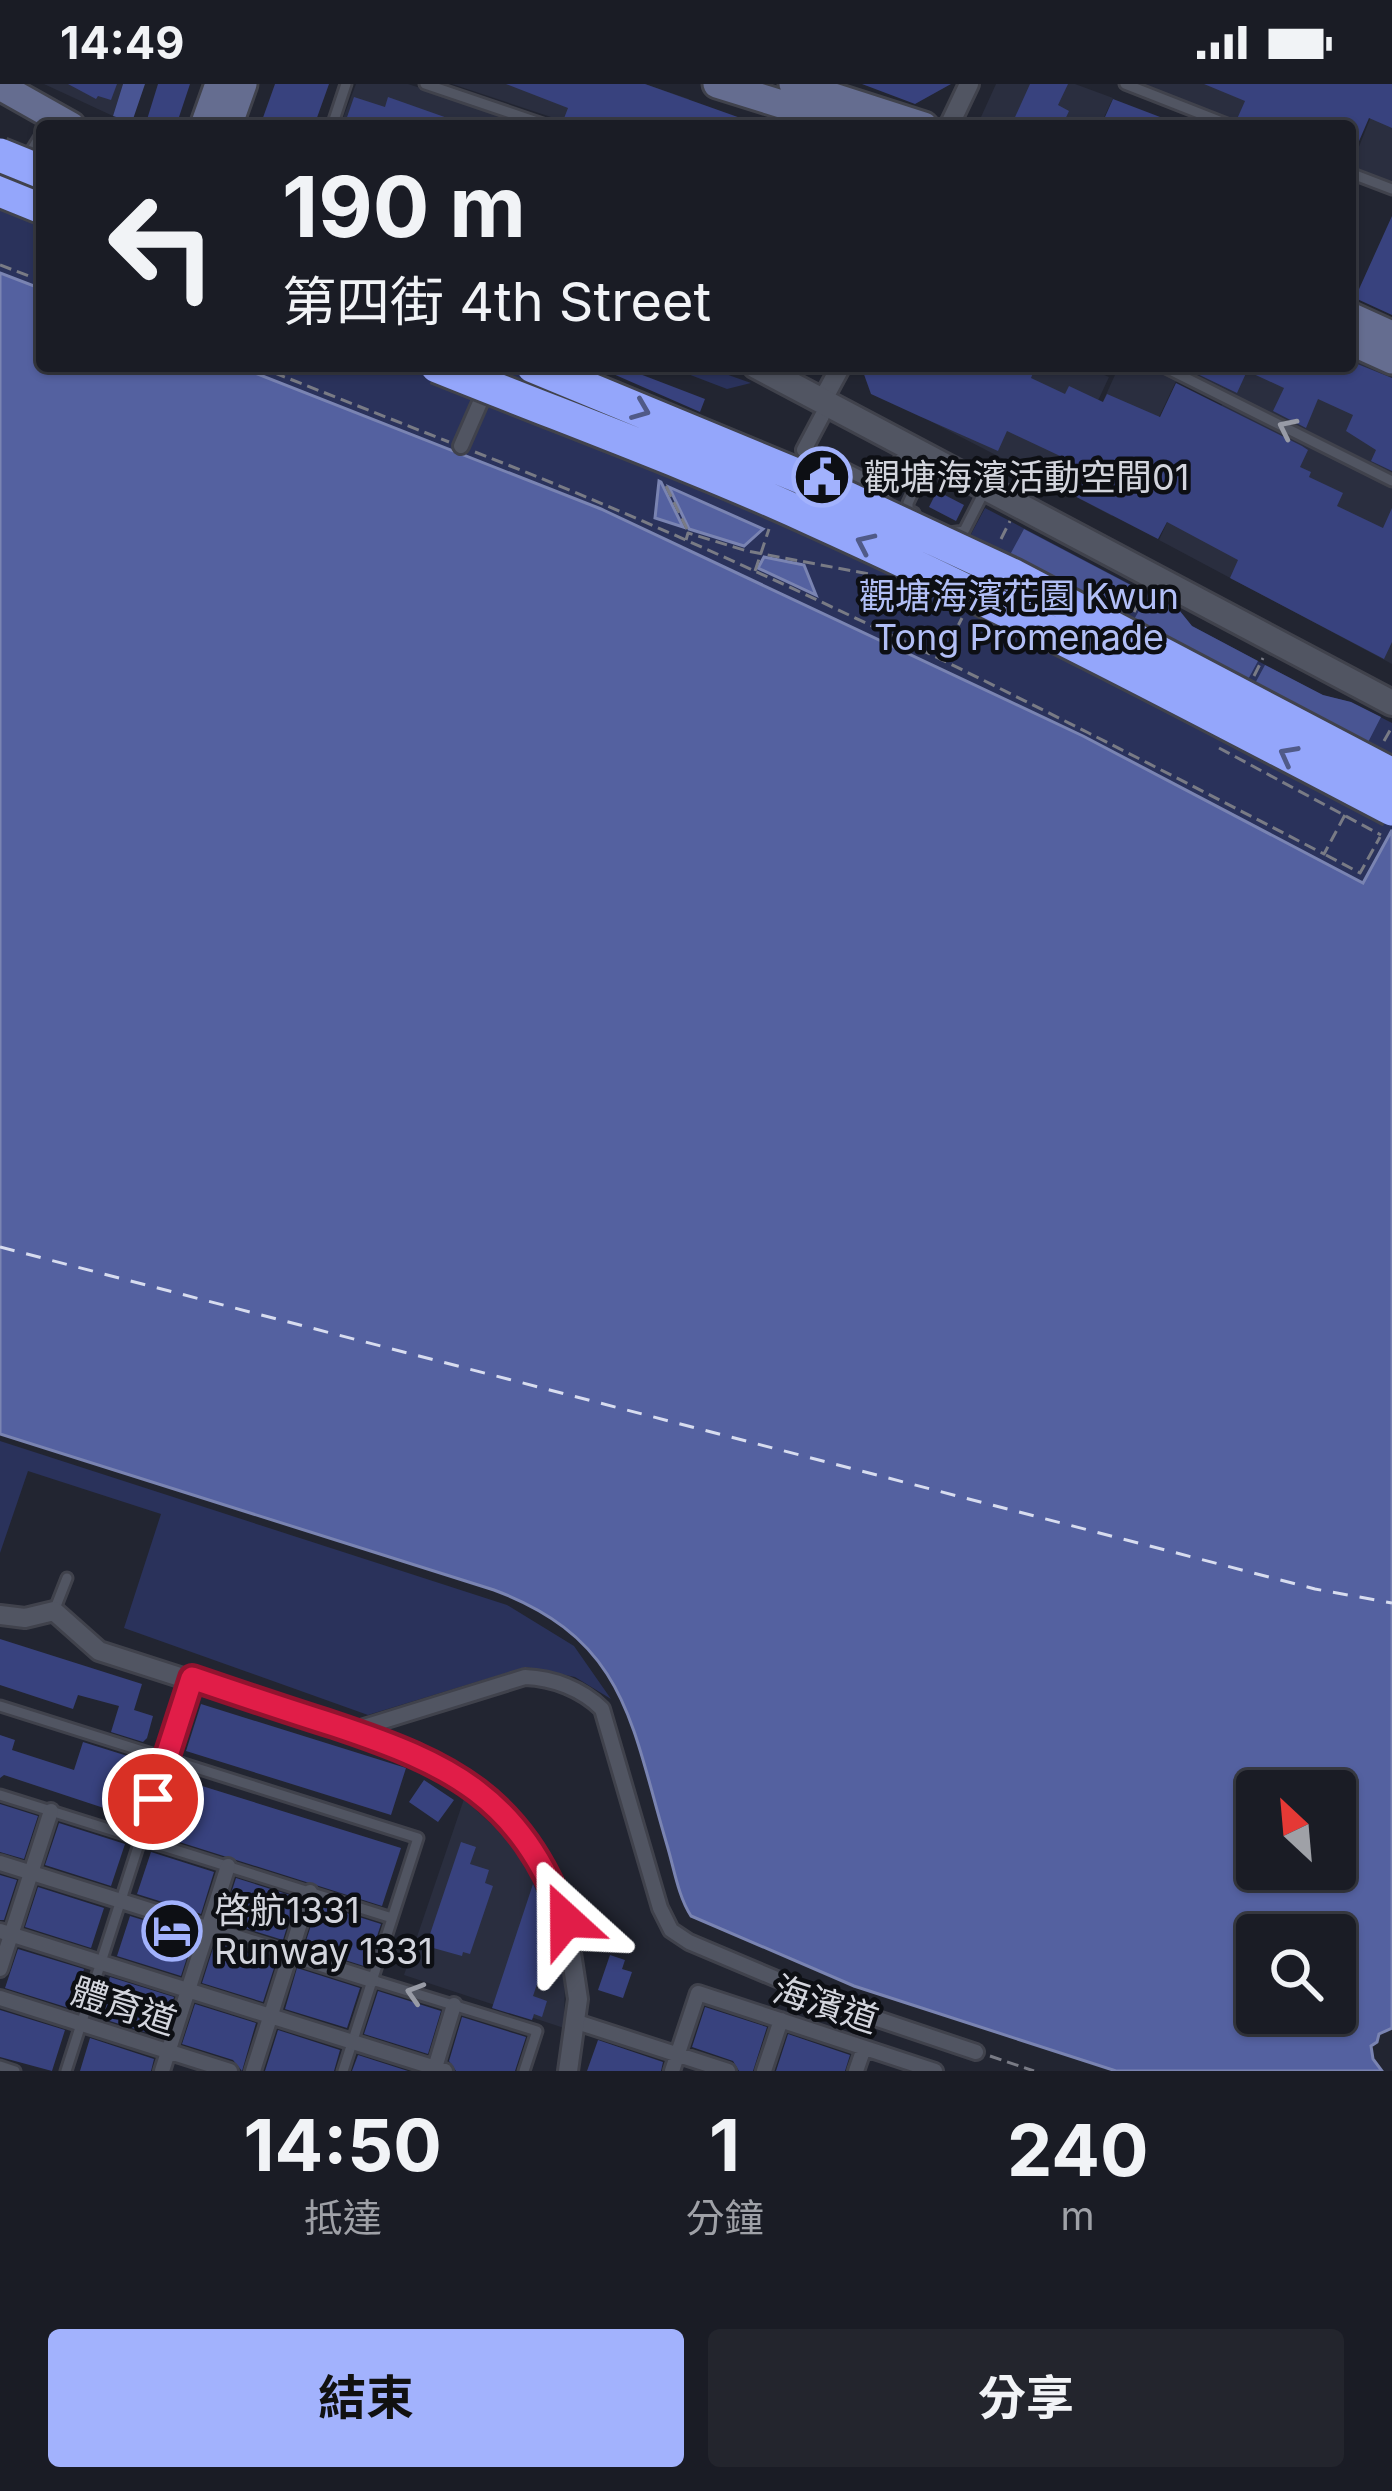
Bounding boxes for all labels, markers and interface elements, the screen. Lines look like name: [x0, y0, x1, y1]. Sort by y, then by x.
text: 14:49: [60, 15, 185, 70]
text: 190 m: [282, 156, 526, 257]
icon: left: [84, 168, 240, 324]
text: 第四街 4th Street: [282, 269, 711, 334]
one-way arrow: [630, 396, 651, 420]
one-way arrow: [1278, 419, 1299, 443]
public building icon: 觀塘海濱活動空間01: [791, 446, 853, 508]
place label: 觀塘海濱活動空間01: [864, 455, 1189, 499]
one-way arrow: [856, 534, 877, 557]
park label: 觀塘海濱花園 Kwun Tong Promenade: [859, 574, 1179, 659]
one-way arrow: [1280, 746, 1301, 769]
pin: [102, 1748, 204, 1850]
icon: arrive: [120, 1766, 186, 1832]
north arrow: [1236, 1770, 1356, 1890]
map controls: [1236, 1770, 1356, 2034]
position arrow: [503, 1857, 629, 1983]
place label: 啓航1331 Runway 1331: [214, 1888, 433, 1973]
hotel icon: 啓航1331 Runway 1331: [141, 1900, 203, 1962]
button: search: [1236, 1914, 1356, 2034]
street label: 海濱道: [768, 1966, 884, 2042]
street label: 體育道: [66, 1968, 182, 2044]
one-way arrow: [405, 1982, 426, 2007]
text: 14:50: [244, 2101, 442, 2188]
text: 1: [709, 2101, 740, 2188]
text: 240: [1007, 2106, 1148, 2193]
text: m: [1061, 2192, 1095, 2239]
text: 抵達: [304, 2194, 382, 2241]
text: 分鐘: [685, 2194, 763, 2241]
button: 結束: [48, 2329, 684, 2467]
button: 分享: [708, 2329, 1344, 2467]

